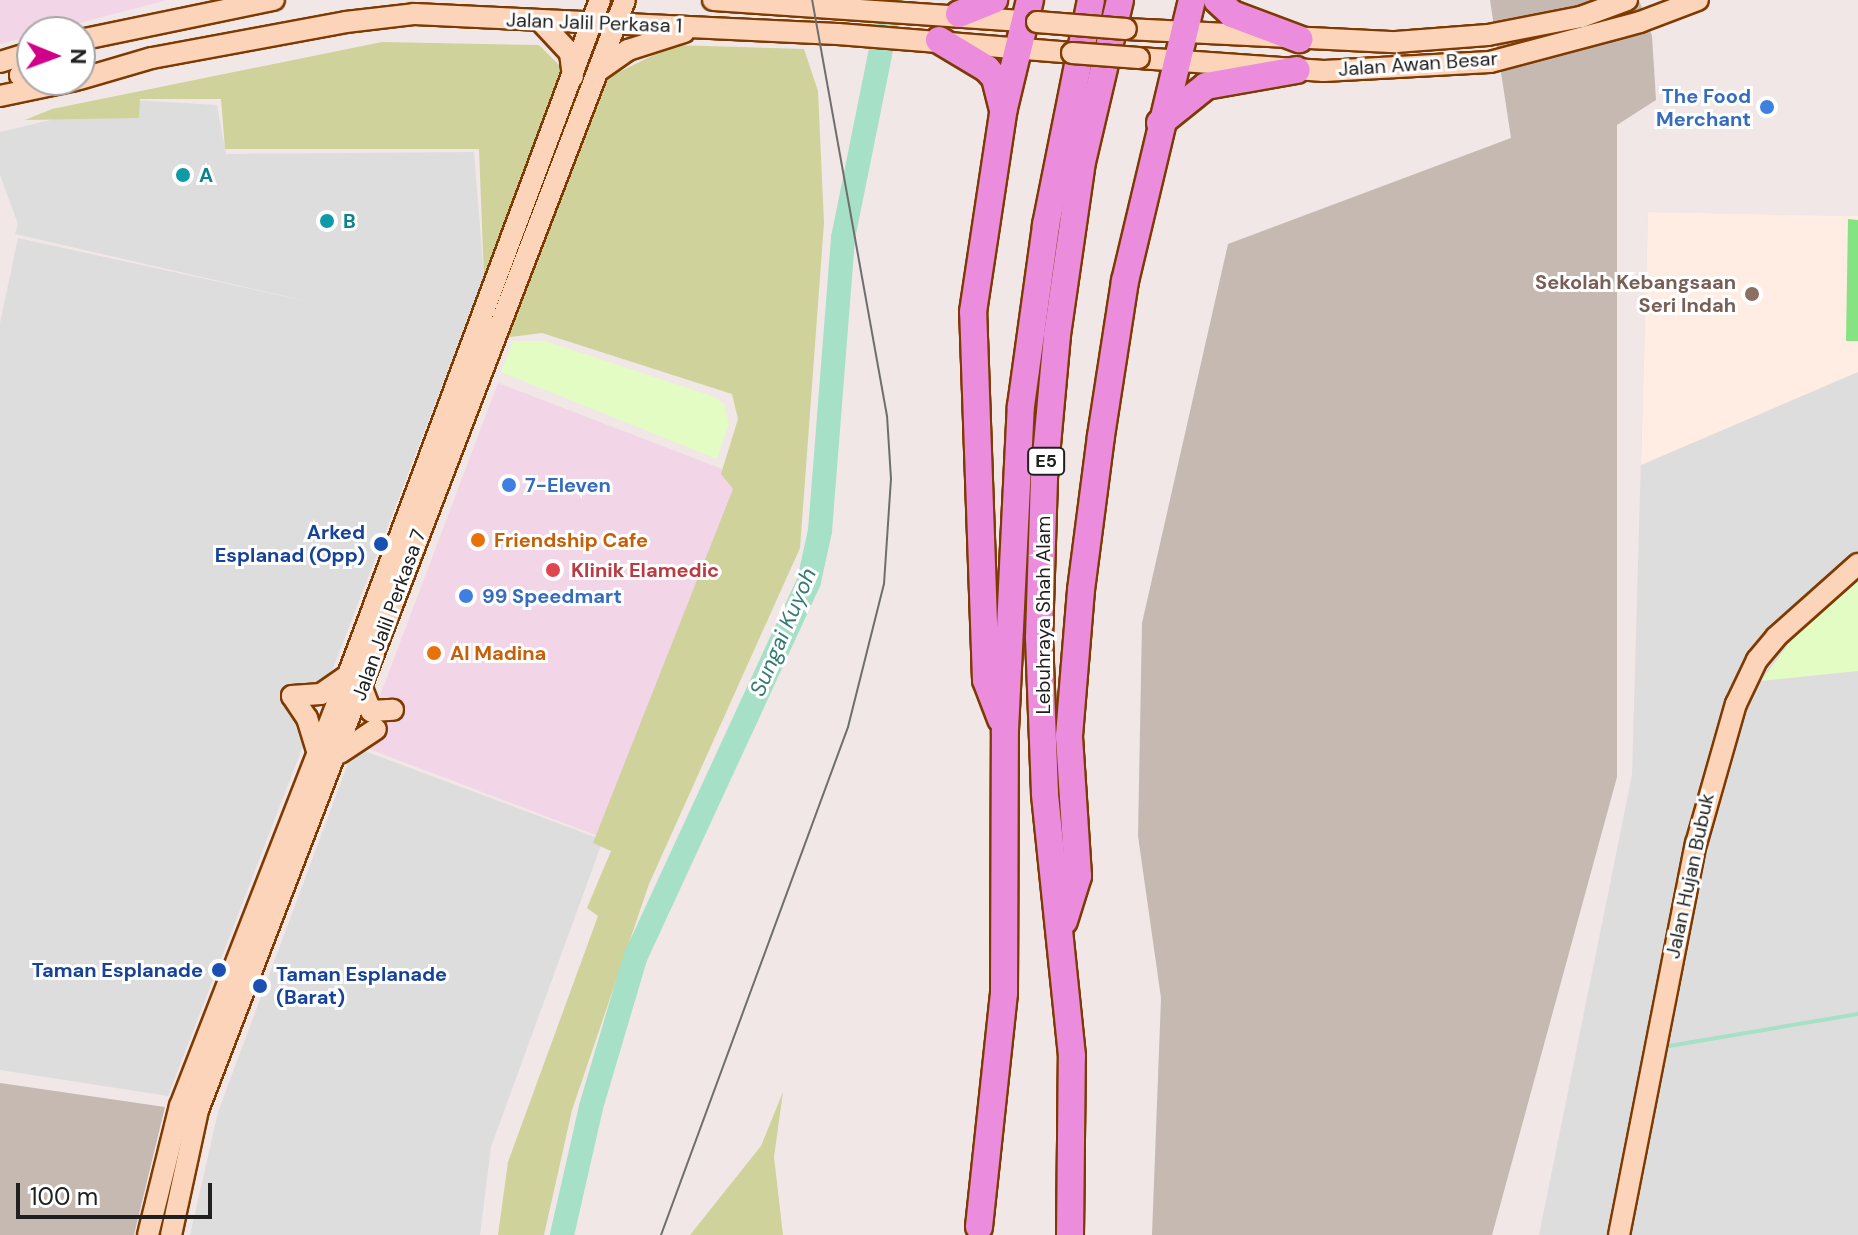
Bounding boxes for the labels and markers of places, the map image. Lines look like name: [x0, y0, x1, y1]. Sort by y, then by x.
place label: The Food Merchant: [1656, 84, 1751, 131]
marker: The Food Merchant: [1758, 98, 1776, 116]
place label: A: [199, 163, 213, 187]
marker: A: [174, 166, 192, 184]
place label: B: [343, 209, 356, 233]
marker: B: [318, 212, 336, 230]
place label: Sekolah Kebangsaan Seri Indah: [1535, 270, 1736, 317]
marker: Sekolah Kebangsaan Seri Indah: [1743, 285, 1761, 303]
place label: 7-Eleven: [525, 473, 611, 497]
marker: 7-Eleven: [500, 476, 518, 494]
place label: Arked Esplanad (Opp): [215, 520, 365, 567]
place label: Friendship Cafe: [494, 528, 648, 552]
marker: Friendship Cafe: [469, 531, 487, 549]
marker: Arked Esplanad (Opp): [372, 535, 390, 553]
place label: Klinik Elamedic: [571, 558, 719, 582]
marker: Klinik Elamedic: [542, 559, 564, 581]
place label: 99 Speedmart: [482, 584, 622, 608]
marker: 99 Speedmart: [457, 587, 475, 605]
place label: Al Madina: [450, 641, 546, 665]
marker: Al Madina: [425, 644, 443, 662]
place label: Taman Esplanade: [32, 958, 203, 982]
marker: Taman Esplanade: [210, 961, 228, 979]
place label: Taman Esplanade (Barat): [276, 962, 447, 1009]
marker: Taman Esplanade (Barat): [251, 977, 269, 995]

